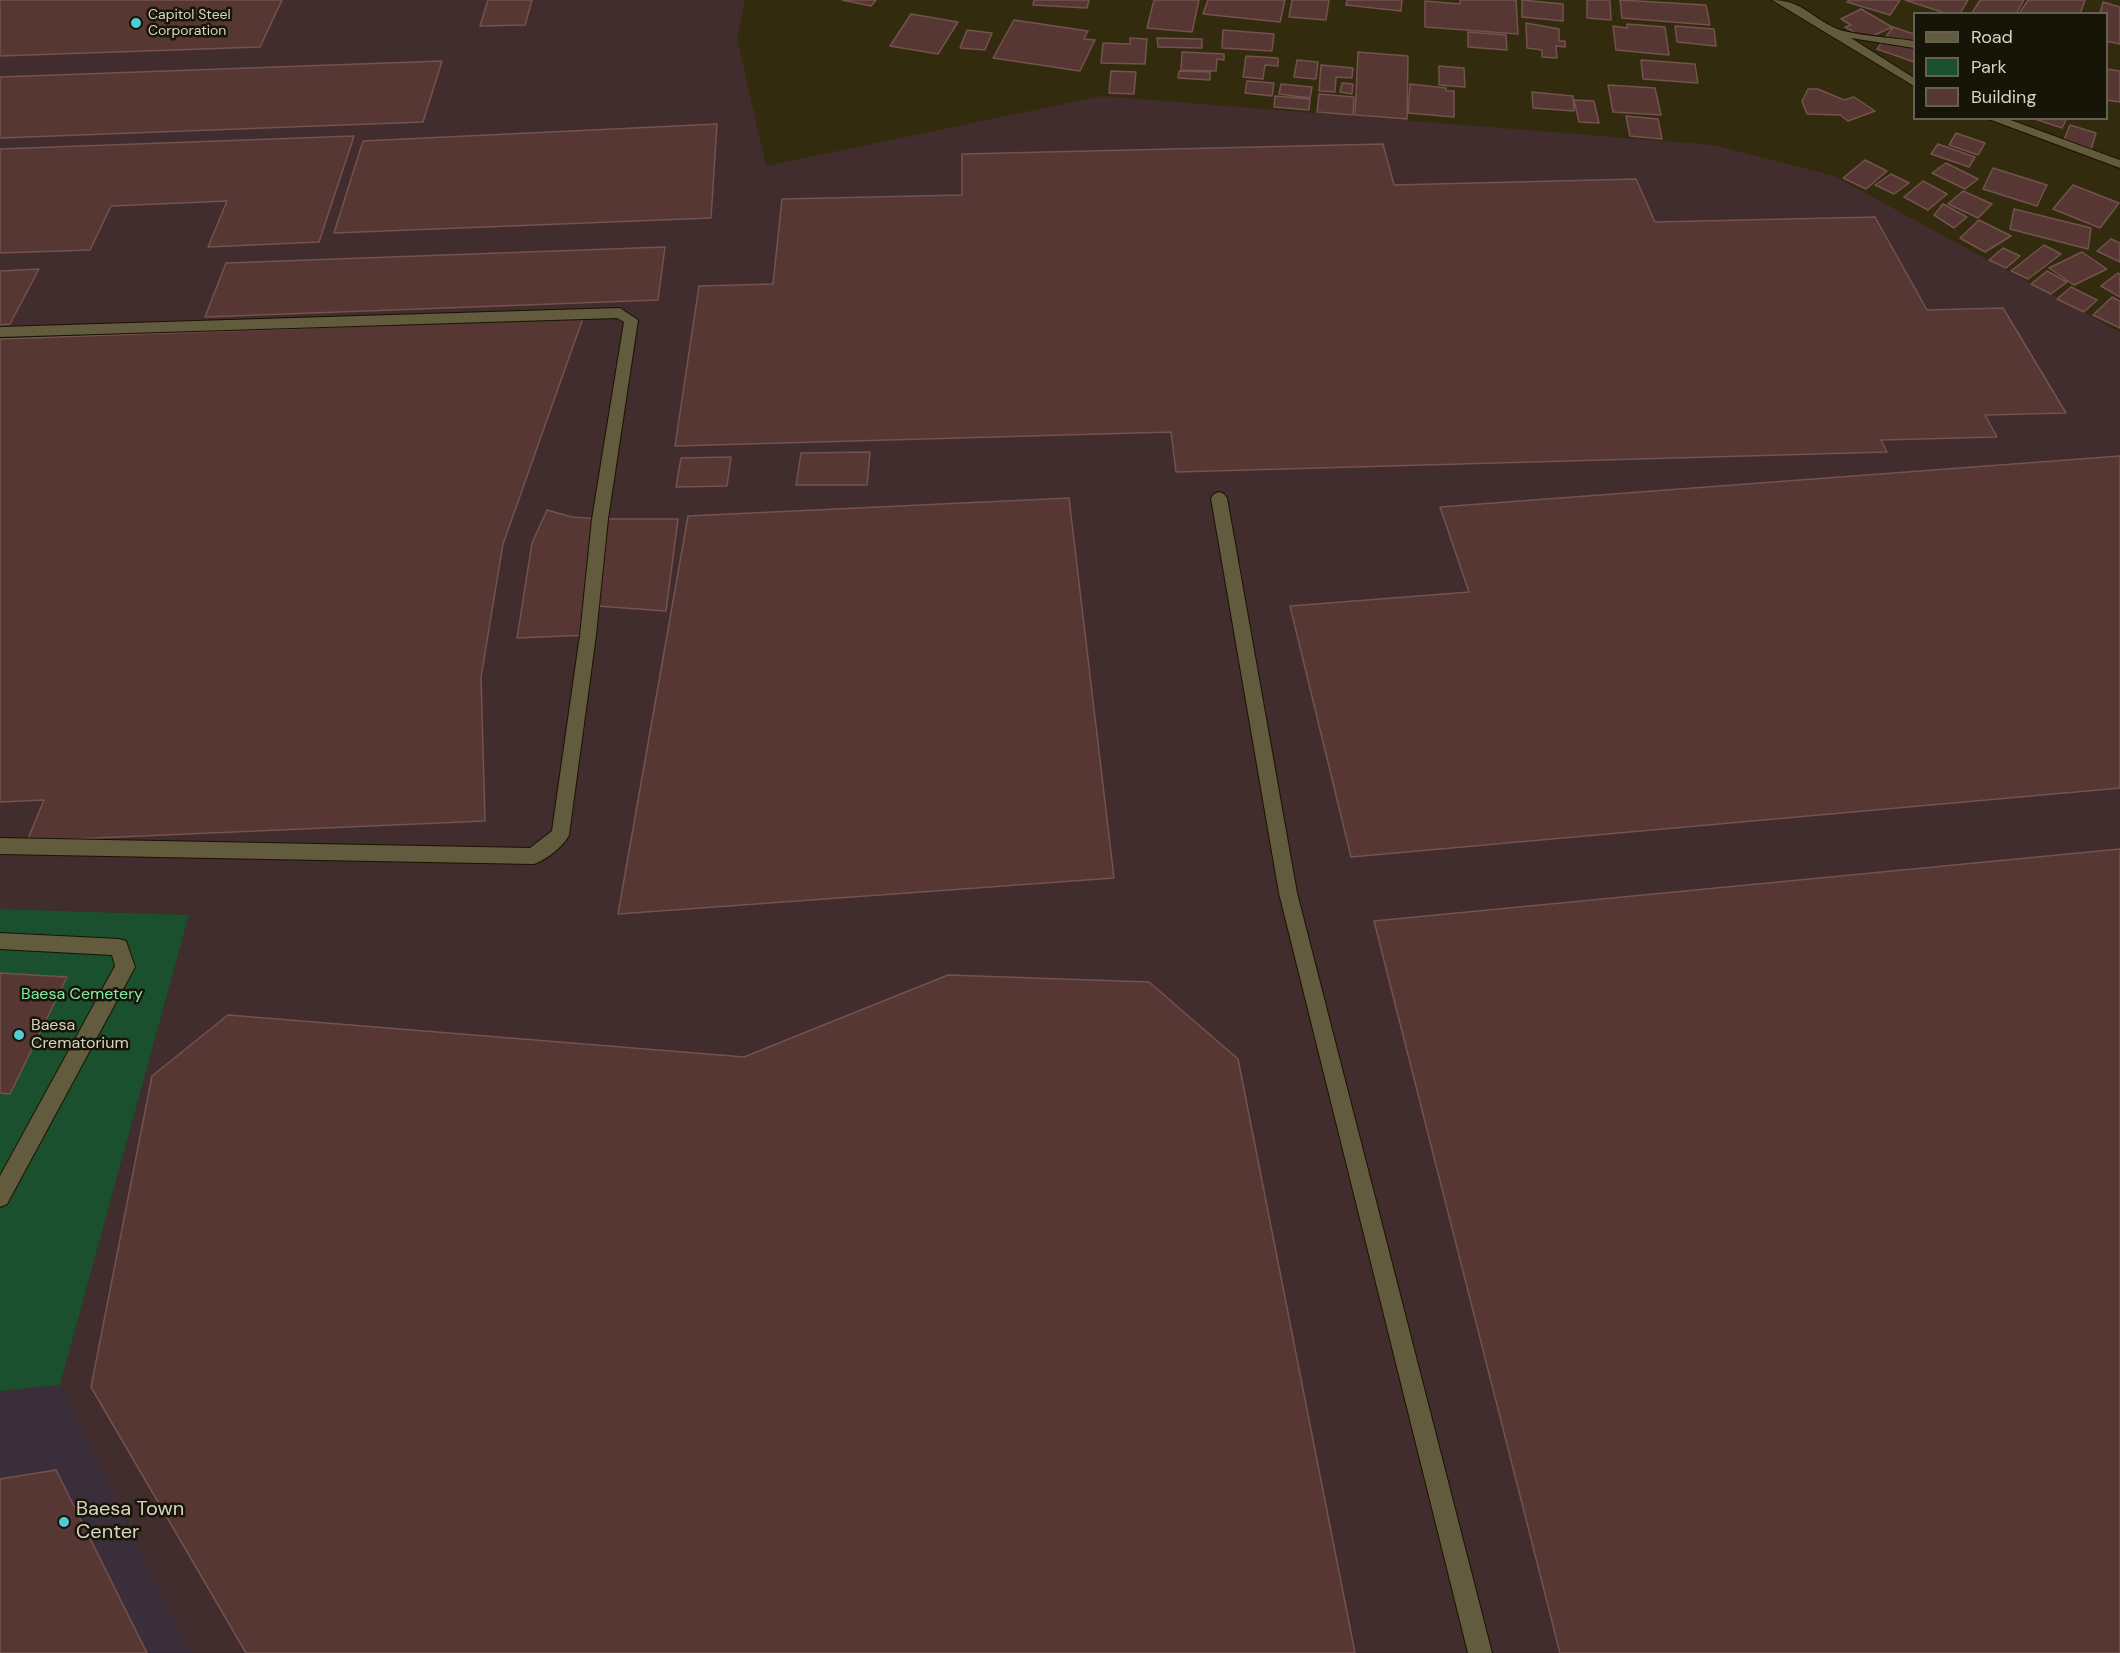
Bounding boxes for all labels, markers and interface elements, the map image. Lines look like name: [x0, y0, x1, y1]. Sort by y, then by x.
place label: Capitol Steel Corporation: [148, 7, 231, 40]
legend: [1913, 12, 2108, 120]
marker: Capitol Steel Corporation: [129, 16, 143, 30]
text: Road: [1971, 25, 2013, 49]
text: Park: [1971, 55, 2007, 79]
text: Building: [1971, 85, 2036, 109]
park label: Baesa Cemetery: [21, 985, 143, 1005]
place label: Baesa Crematorium: [31, 1016, 129, 1054]
marker: Baesa Crematorium: [12, 1028, 26, 1042]
place label: Baesa Town Center: [76, 1498, 184, 1545]
marker: Baesa Town Center: [57, 1515, 71, 1529]

